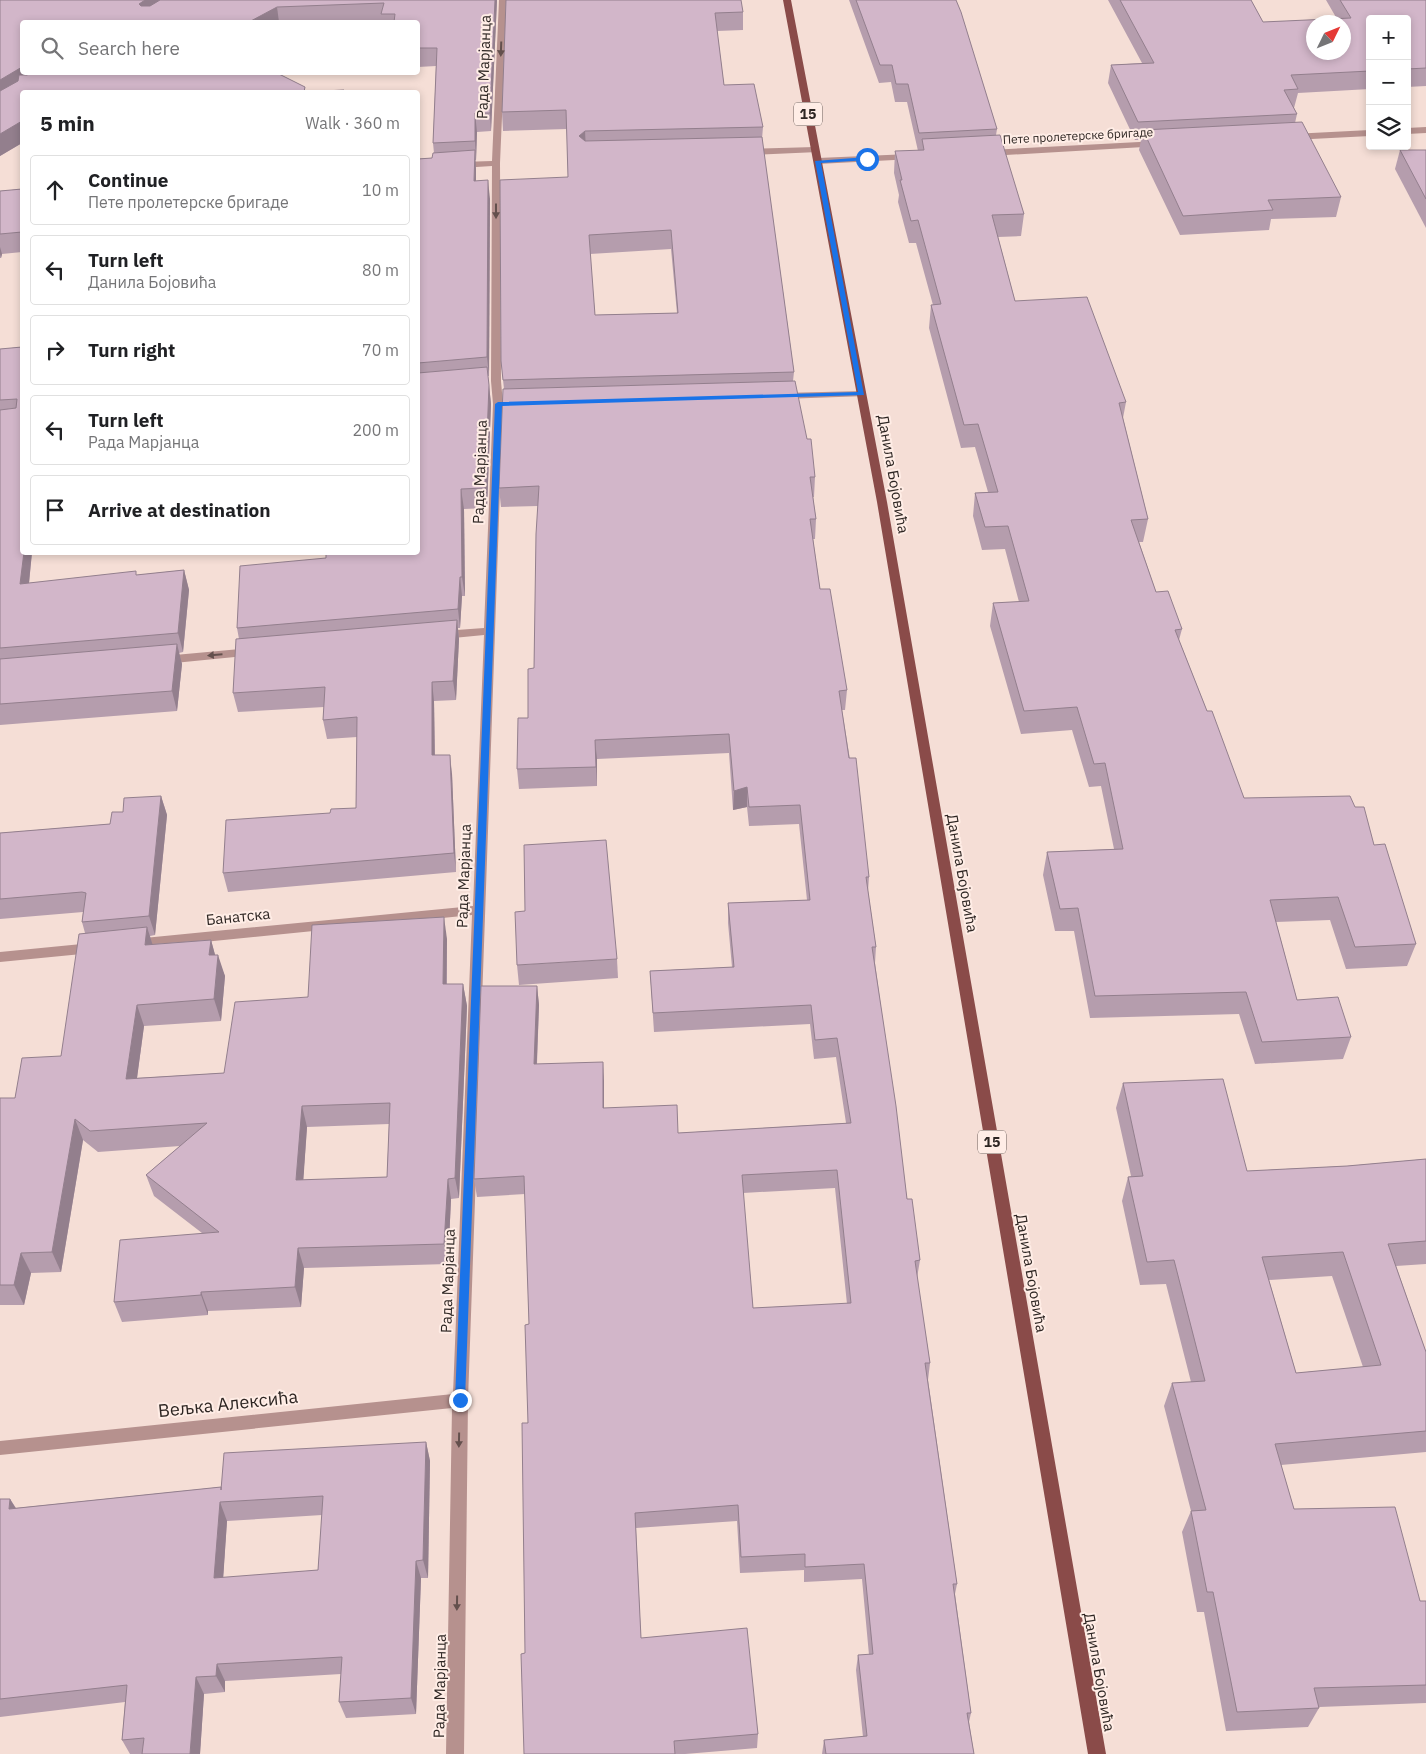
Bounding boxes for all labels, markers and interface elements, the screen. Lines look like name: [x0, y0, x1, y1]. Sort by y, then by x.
street label: Рада Марјанца: [472, 15, 495, 119]
north arrow: [1306, 15, 1351, 60]
map controls: [1366, 15, 1411, 150]
button: +: [1366, 15, 1411, 60]
search box: [20, 20, 420, 75]
icon: search: [38, 34, 66, 62]
text: Search here: [78, 36, 180, 60]
one-way arrow: [496, 41, 504, 57]
button: −: [1366, 60, 1411, 105]
road number: 15: [794, 102, 822, 126]
button: layers: [1366, 105, 1411, 150]
text: 5 min: [40, 109, 95, 137]
text: Walk · 360 m: [305, 113, 400, 133]
street label: Пете пролетерске бригаде: [1002, 124, 1154, 147]
route start: [856, 148, 879, 171]
text: Continue: [88, 168, 168, 192]
icon: ahead: [41, 176, 69, 204]
text: 10 m: [362, 180, 399, 200]
text: Пете пролетерске бригаде: [88, 192, 289, 212]
one-way arrow: [492, 203, 500, 219]
text: Turn left: [88, 248, 164, 272]
icon: left: [41, 256, 69, 284]
text: 80 m: [362, 260, 399, 280]
text: Данила Бојовића: [88, 272, 216, 292]
icon: right: [41, 336, 69, 364]
text: Turn right: [88, 338, 175, 362]
text: 70 m: [362, 340, 399, 360]
text: Turn left: [88, 408, 164, 432]
street label: Данила Бојовића: [874, 413, 913, 535]
icon: left: [41, 416, 69, 444]
text: 200 m: [352, 420, 399, 440]
street label: Рада Марјанца: [468, 420, 491, 524]
text: Рада Марјанца: [88, 432, 199, 452]
icon: arrive: [41, 496, 69, 524]
text: Arrive at destination: [88, 498, 271, 522]
one-way arrow: [207, 651, 223, 659]
street label: Данила Бојовића: [943, 812, 982, 934]
street label: Рада Марјанца: [452, 824, 475, 928]
street label: Банатска: [205, 904, 271, 929]
road number: 15: [978, 1130, 1006, 1154]
street label: Данила Бојовића: [1012, 1212, 1051, 1334]
street label: Рада Марјанца: [436, 1229, 459, 1333]
street label: Вељка Алексића: [157, 1385, 299, 1422]
route end: [449, 1389, 472, 1412]
one-way arrow: [455, 1432, 463, 1448]
one-way arrow: [453, 1595, 461, 1611]
street label: Данила Бојовића: [1080, 1611, 1119, 1733]
street label: Рада Марјанца: [429, 1634, 450, 1738]

